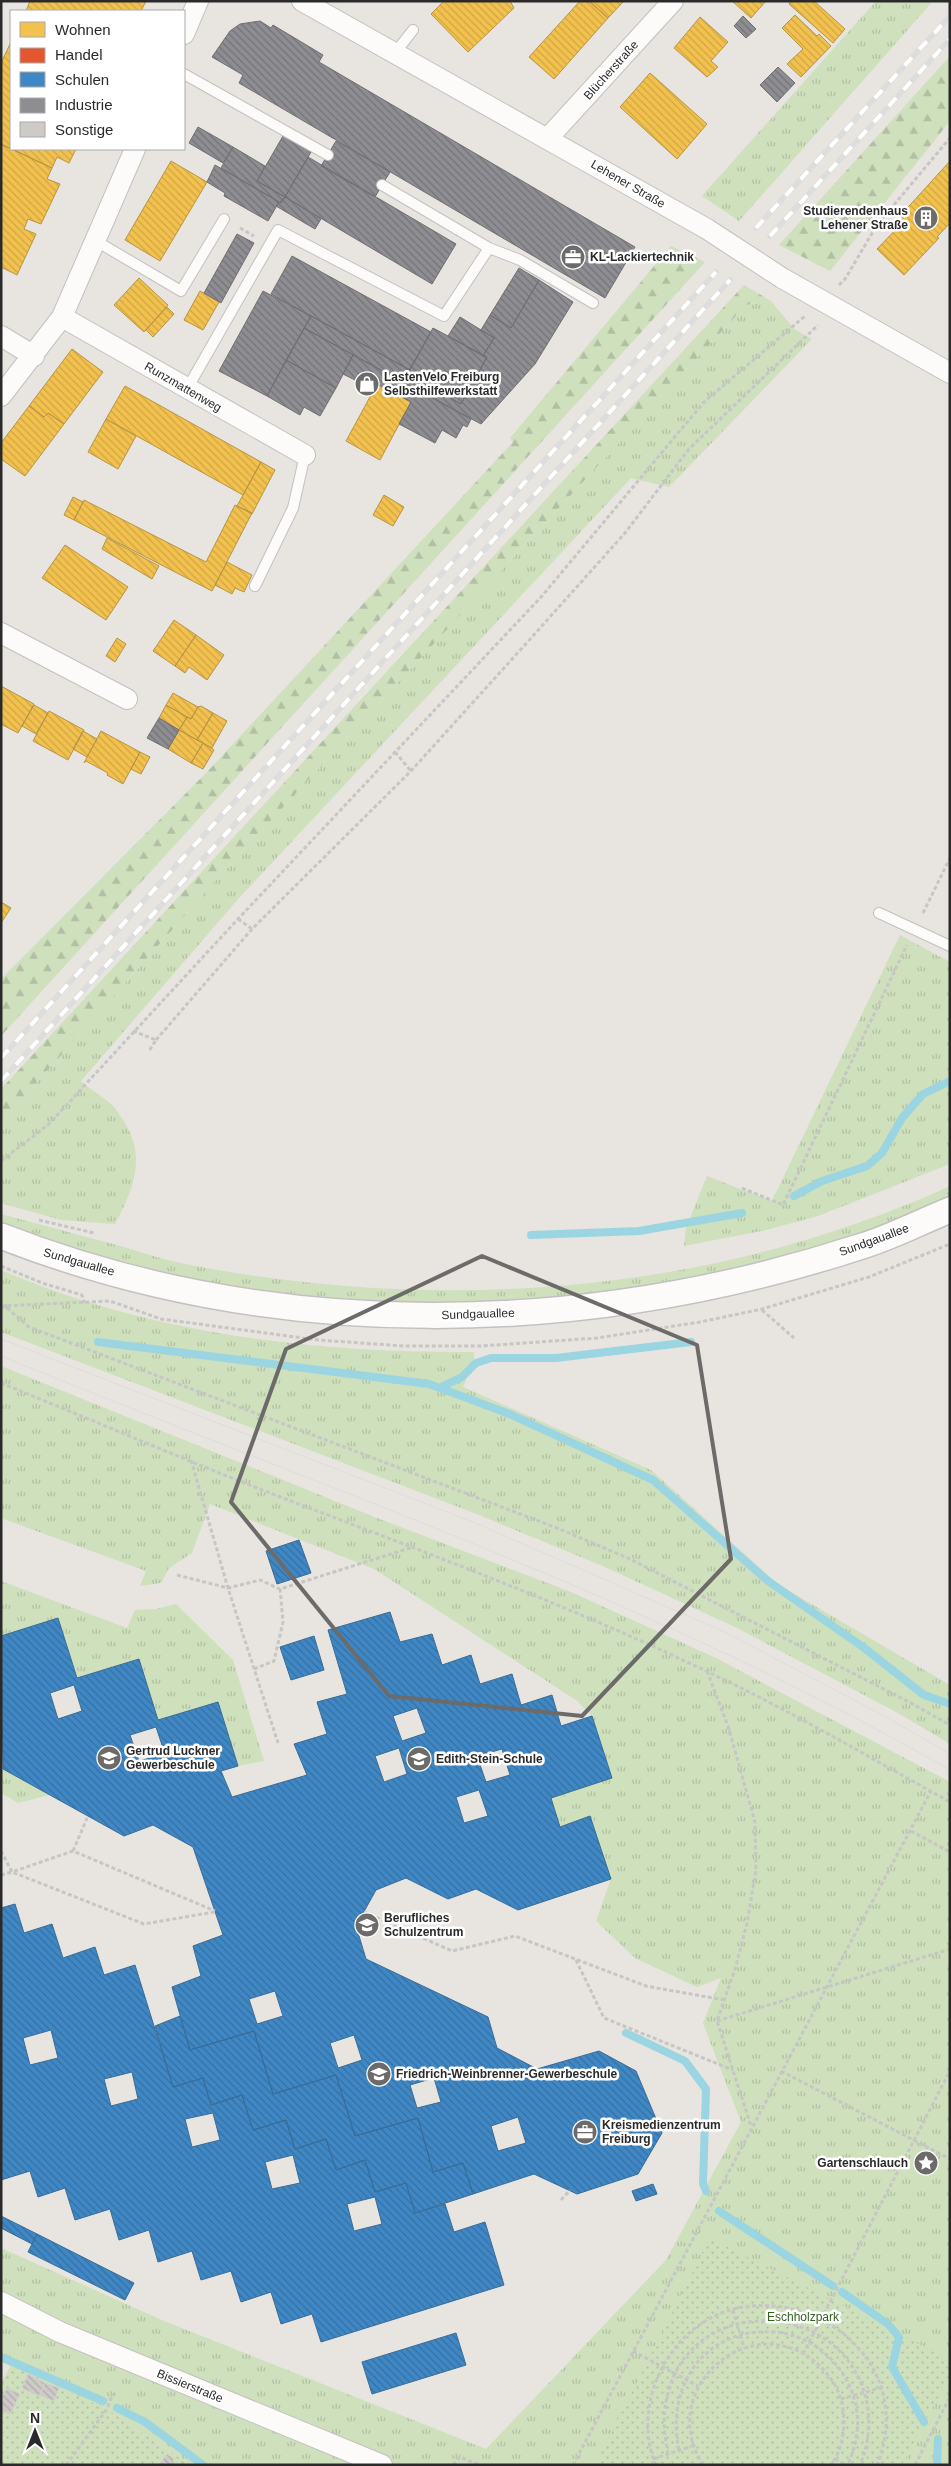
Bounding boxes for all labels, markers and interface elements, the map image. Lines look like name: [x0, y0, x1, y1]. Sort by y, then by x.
legend: [10, 10, 185, 150]
text: Wohnen: [55, 21, 111, 38]
street label: Blücherstraße: [581, 37, 641, 102]
text: Handel: [55, 46, 103, 63]
text: Schulen: [55, 71, 109, 88]
text: Industrie: [55, 96, 113, 113]
text: Sonstige: [55, 121, 113, 138]
street label: Lehener Straße: [588, 157, 668, 211]
place label: Studierendenhaus Lehener Straße: [803, 204, 908, 232]
building icon: Studierendenhaus Lehener Straße: [913, 205, 939, 231]
office icon: KL-Lackiertechnik: [560, 244, 586, 270]
place label: KL-Lackiertechnik: [590, 250, 694, 264]
street label: Runzmattenweg: [142, 359, 224, 415]
place label: LastenVelo Freiburg Selbsthilfewerkstatt: [384, 370, 499, 398]
shop icon: LastenVelo Freiburg Selbsthilfewerkstatt: [354, 371, 380, 397]
street label: Sundgauallee: [837, 1221, 911, 1259]
street label: Sundgauallee: [42, 1245, 117, 1279]
street label: Sundgauallee: [441, 1306, 515, 1322]
place label: Gertrud Luckner Gewerbeschule: [126, 1744, 220, 1772]
school or university icon: Gertrud Luckner Gewerbeschule: [96, 1745, 122, 1771]
school or university icon: Edith-Stein-Schule: [406, 1746, 432, 1772]
place label: Edith-Stein-Schule: [436, 1752, 543, 1766]
place label: Berufliches Schulzentrum: [384, 1911, 463, 1939]
school or university icon: Berufliches Schulzentrum: [354, 1912, 380, 1938]
school or university icon: Friedrich-Weinbrenner-Gewerbeschule: [366, 2061, 392, 2087]
place label: Friedrich-Weinbrenner-Gewerbeschule: [396, 2067, 617, 2081]
place label: Kreismedienzentrum Freiburg: [602, 2118, 721, 2146]
office icon: Kreismedienzentrum Freiburg: [572, 2119, 598, 2145]
place icon: Gartenschlauch: [913, 2150, 939, 2176]
place label: Gartenschlauch: [817, 2156, 908, 2170]
park label: Eschholzpark: [767, 2310, 840, 2324]
street label: Bissierstraße: [155, 2366, 225, 2406]
north arrow: [10, 2406, 60, 2456]
text: N: [30, 2410, 40, 2426]

